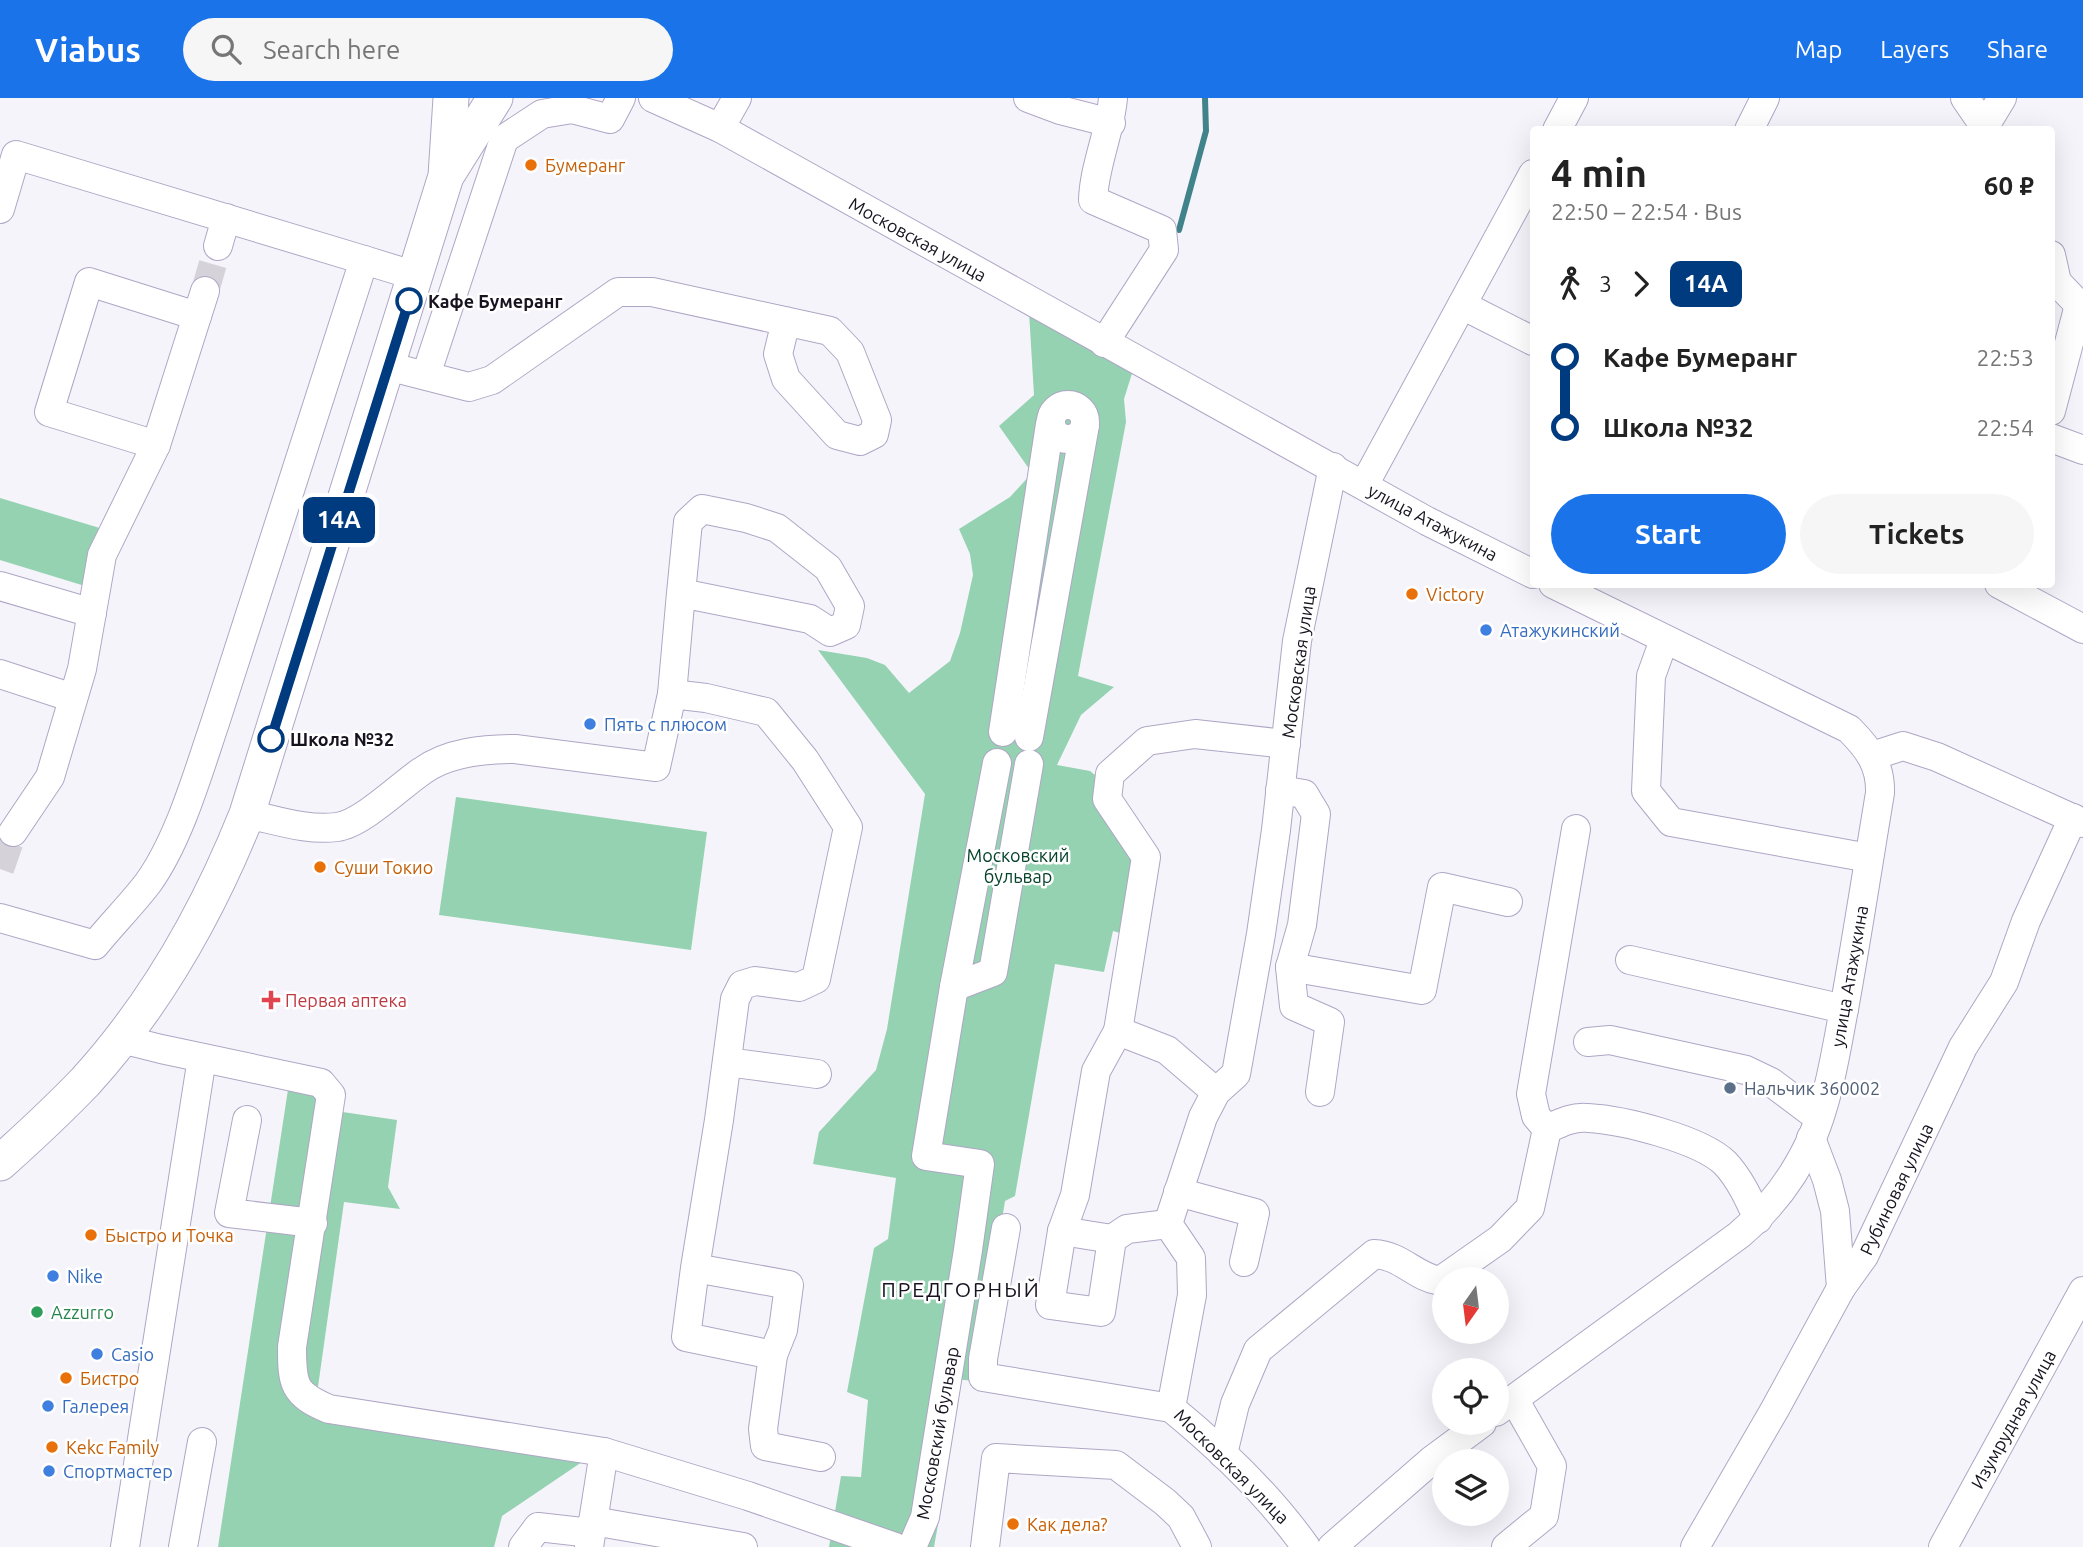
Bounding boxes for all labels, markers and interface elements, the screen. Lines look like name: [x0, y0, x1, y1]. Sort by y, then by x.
search box: [183, 18, 673, 81]
icon: search: [207, 30, 245, 68]
text: Viabus: [35, 31, 141, 68]
text: Search here: [263, 35, 400, 64]
text: Map: [1795, 36, 1842, 63]
text: Layers: [1880, 36, 1949, 63]
text: Share: [1987, 36, 2048, 63]
text: 4 min: [1551, 152, 1647, 194]
place label: Бумеранг: [545, 155, 625, 175]
marker: Бумеранг: [523, 157, 539, 173]
text: 60 ₽: [1984, 171, 2034, 200]
street label: Московская улица: [846, 193, 990, 285]
text: 22:50 – 22:54 · Bus: [1551, 199, 1742, 224]
icon: walk: [1551, 265, 1589, 303]
icon: forward: [1622, 265, 1660, 303]
text: 14А: [1684, 270, 1728, 297]
text: 3: [1599, 271, 1612, 296]
marker: Кафе Бумеранг: [396, 288, 422, 314]
place label: Кафе Бумеранг: [428, 291, 562, 311]
text: Кафе Бумеранг: [1603, 343, 1797, 372]
text: 22:53: [1976, 345, 2034, 370]
text: Школа №32: [1603, 413, 1753, 442]
text: 22:54: [1976, 415, 2034, 440]
street label: улица Атажукина: [1365, 479, 1501, 565]
button: Start: [1551, 494, 1786, 574]
button: Tickets: [1800, 494, 2034, 574]
line badge: 14А: [299, 497, 379, 543]
text: 14А: [317, 506, 361, 533]
street label: Московская улица: [1277, 584, 1319, 740]
place label: Victory: [1426, 584, 1485, 604]
marker: Victory: [1404, 586, 1420, 602]
place label: Атажукинский: [1500, 620, 1620, 640]
marker: Атажукинский: [1478, 622, 1494, 638]
place label: Пять с плюсом: [604, 714, 727, 734]
marker: Пять с плюсом: [582, 716, 598, 732]
marker: Школа №32: [258, 726, 284, 752]
place label: Школа №32: [290, 729, 394, 749]
park label: Московский бульвар: [967, 845, 1069, 886]
place label: Суши Токио: [334, 857, 433, 877]
marker: Суши Токио: [312, 859, 328, 875]
street label: улица Атажукина: [1827, 904, 1871, 1048]
place label: Первая аптека: [285, 990, 407, 1010]
marker: Первая аптека: [263, 992, 279, 1008]
place label: Нальчик 360002: [1744, 1078, 1880, 1098]
marker: Нальчик 360002: [1722, 1080, 1738, 1096]
street label: Рубиновая улица: [1855, 1120, 1937, 1258]
place label: Быстро и Точка: [105, 1225, 234, 1245]
marker: Быстро и Точка: [83, 1227, 99, 1243]
place label: Nike: [67, 1266, 103, 1286]
north arrow: [1432, 1267, 1508, 1344]
map controls: [1432, 1267, 1509, 1526]
marker: Nike: [45, 1268, 61, 1284]
district label: ПРЕДГОРНЫЙ: [881, 1277, 1041, 1301]
place label: Azzurro: [51, 1302, 114, 1322]
marker: Azzurro: [29, 1304, 45, 1320]
place label: Casio: [111, 1344, 154, 1364]
street label: Московский бульвар: [912, 1345, 962, 1521]
marker: Casio: [89, 1346, 105, 1362]
street label: Изумрудная улица: [1967, 1346, 2059, 1492]
button: locate: [1432, 1358, 1509, 1435]
place label: Бистро: [80, 1368, 139, 1388]
marker: Бистро: [58, 1370, 74, 1386]
place label: Галерея: [62, 1396, 129, 1416]
marker: Галерея: [40, 1398, 56, 1414]
street label: Московская улица: [1171, 1405, 1293, 1527]
place label: Kekc Family: [66, 1437, 160, 1457]
marker: Kekc Family: [44, 1439, 60, 1455]
button: layers: [1432, 1449, 1509, 1526]
place label: Спортмастер: [63, 1461, 173, 1481]
marker: Спортмастер: [41, 1463, 57, 1479]
place label: Как дела?: [1027, 1514, 1108, 1534]
marker: Как дела?: [1005, 1516, 1021, 1532]

